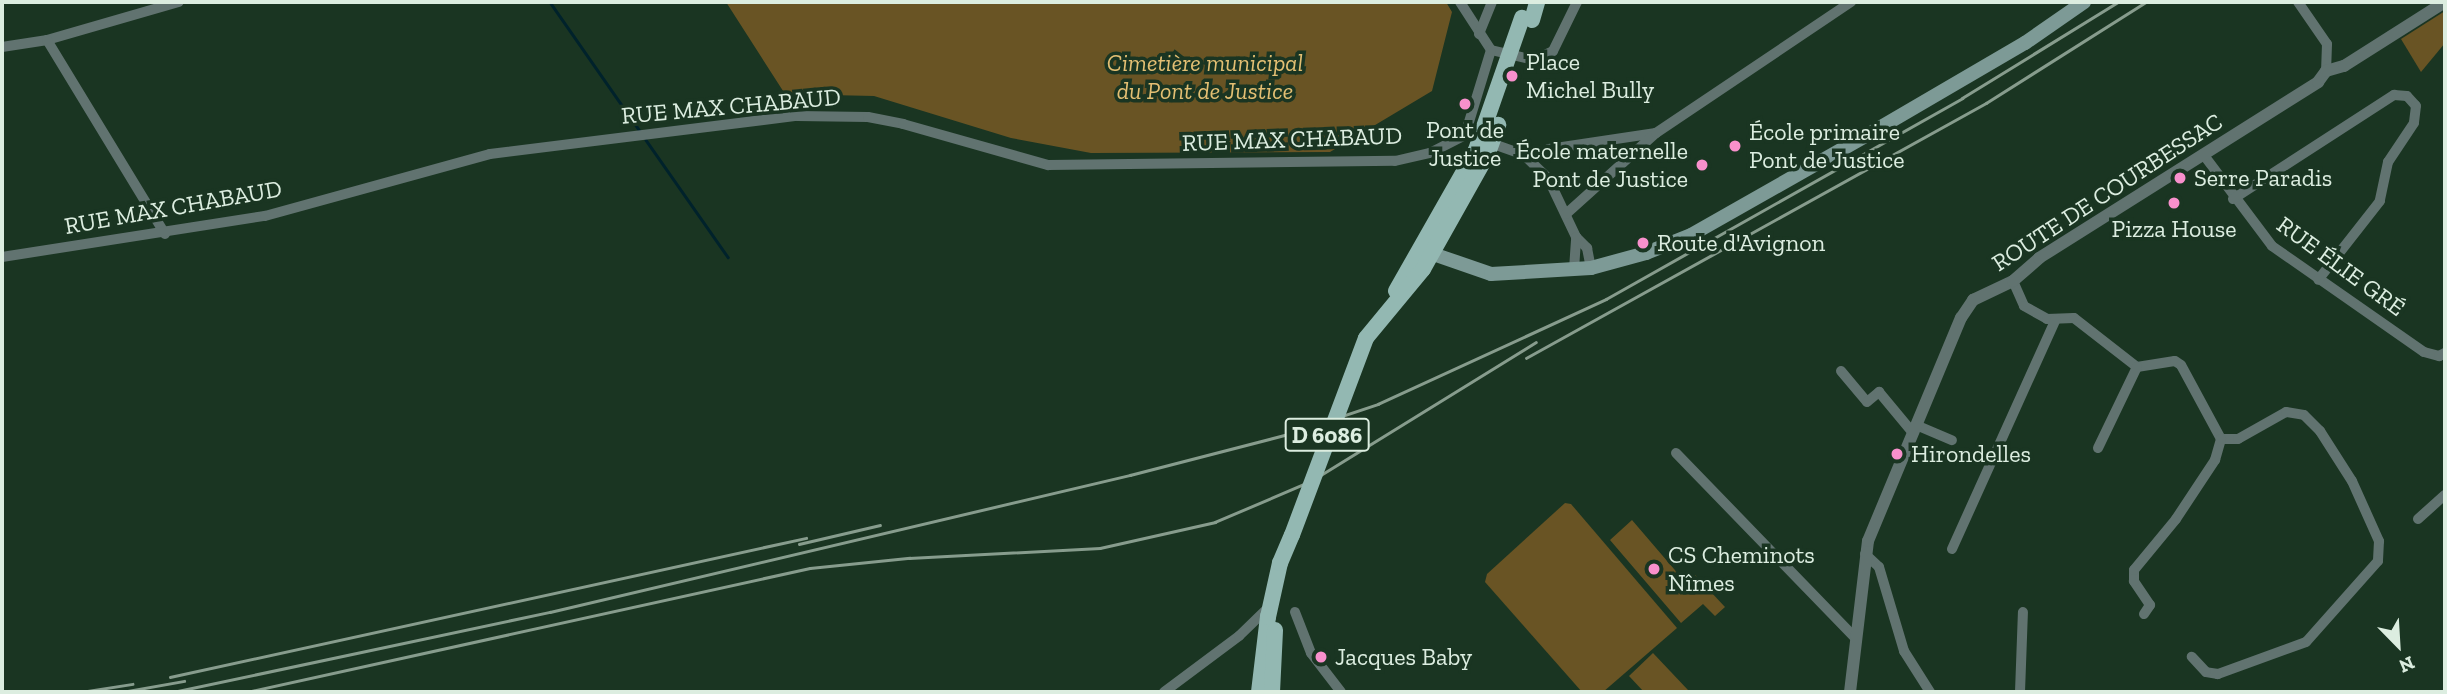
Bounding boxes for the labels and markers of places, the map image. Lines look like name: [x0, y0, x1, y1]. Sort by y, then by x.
place label: Place Michel Bully: [1526, 48, 1654, 104]
marker: Place Michel Bully: [1504, 68, 1520, 84]
marker: Pont de Justice: [1457, 96, 1473, 112]
place label: Pont de Justice: [1426, 116, 1504, 172]
place label: École primaire Pont de Justice: [1749, 118, 1905, 174]
place label: École maternelle Pont de Justice: [1516, 137, 1688, 193]
marker: École primaire Pont de Justice: [1727, 138, 1743, 154]
marker: École maternelle Pont de Justice: [1694, 157, 1710, 173]
place label: Serre Paradis: [2194, 164, 2332, 192]
marker: Serre Paradis: [2172, 170, 2188, 186]
marker: Pizza House: [2166, 195, 2182, 211]
place label: Pizza House: [2112, 215, 2236, 243]
place label: Route d'Avignon: [1657, 229, 1825, 257]
marker: Route d'Avignon: [1635, 235, 1651, 251]
place label: Hirondelles: [1911, 440, 2031, 468]
marker: Hirondelles: [1889, 446, 1905, 462]
place label: CS Cheminots Nîmes: [1668, 541, 1815, 597]
marker: CS Cheminots Nîmes: [1646, 561, 1662, 577]
place label: Jacques Baby: [1335, 643, 1472, 671]
marker: Jacques Baby: [1313, 649, 1329, 665]

